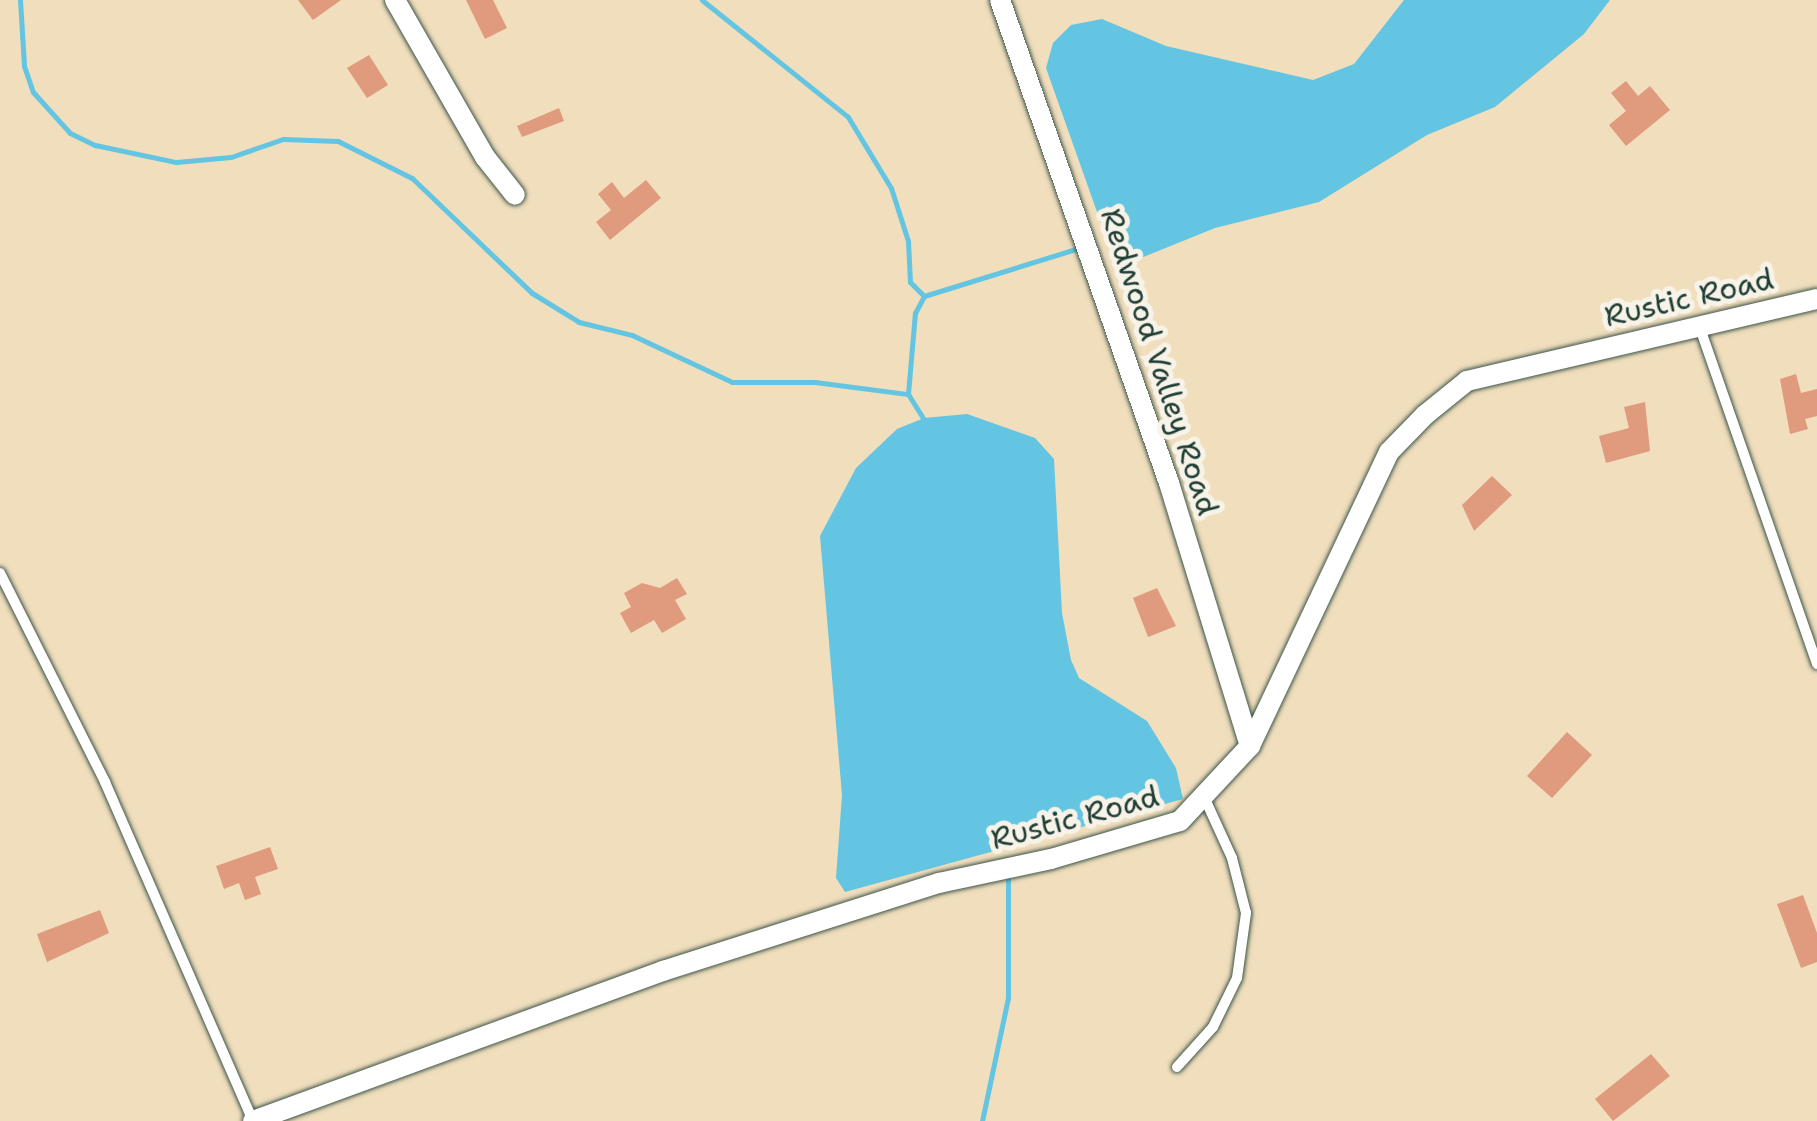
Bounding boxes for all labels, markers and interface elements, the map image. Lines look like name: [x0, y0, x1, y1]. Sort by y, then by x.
street label: Redwood Valley Road: [1092, 204, 1226, 520]
street label: Rustic Road: [1601, 261, 1777, 335]
street label: Rustic Road: [987, 778, 1163, 858]

